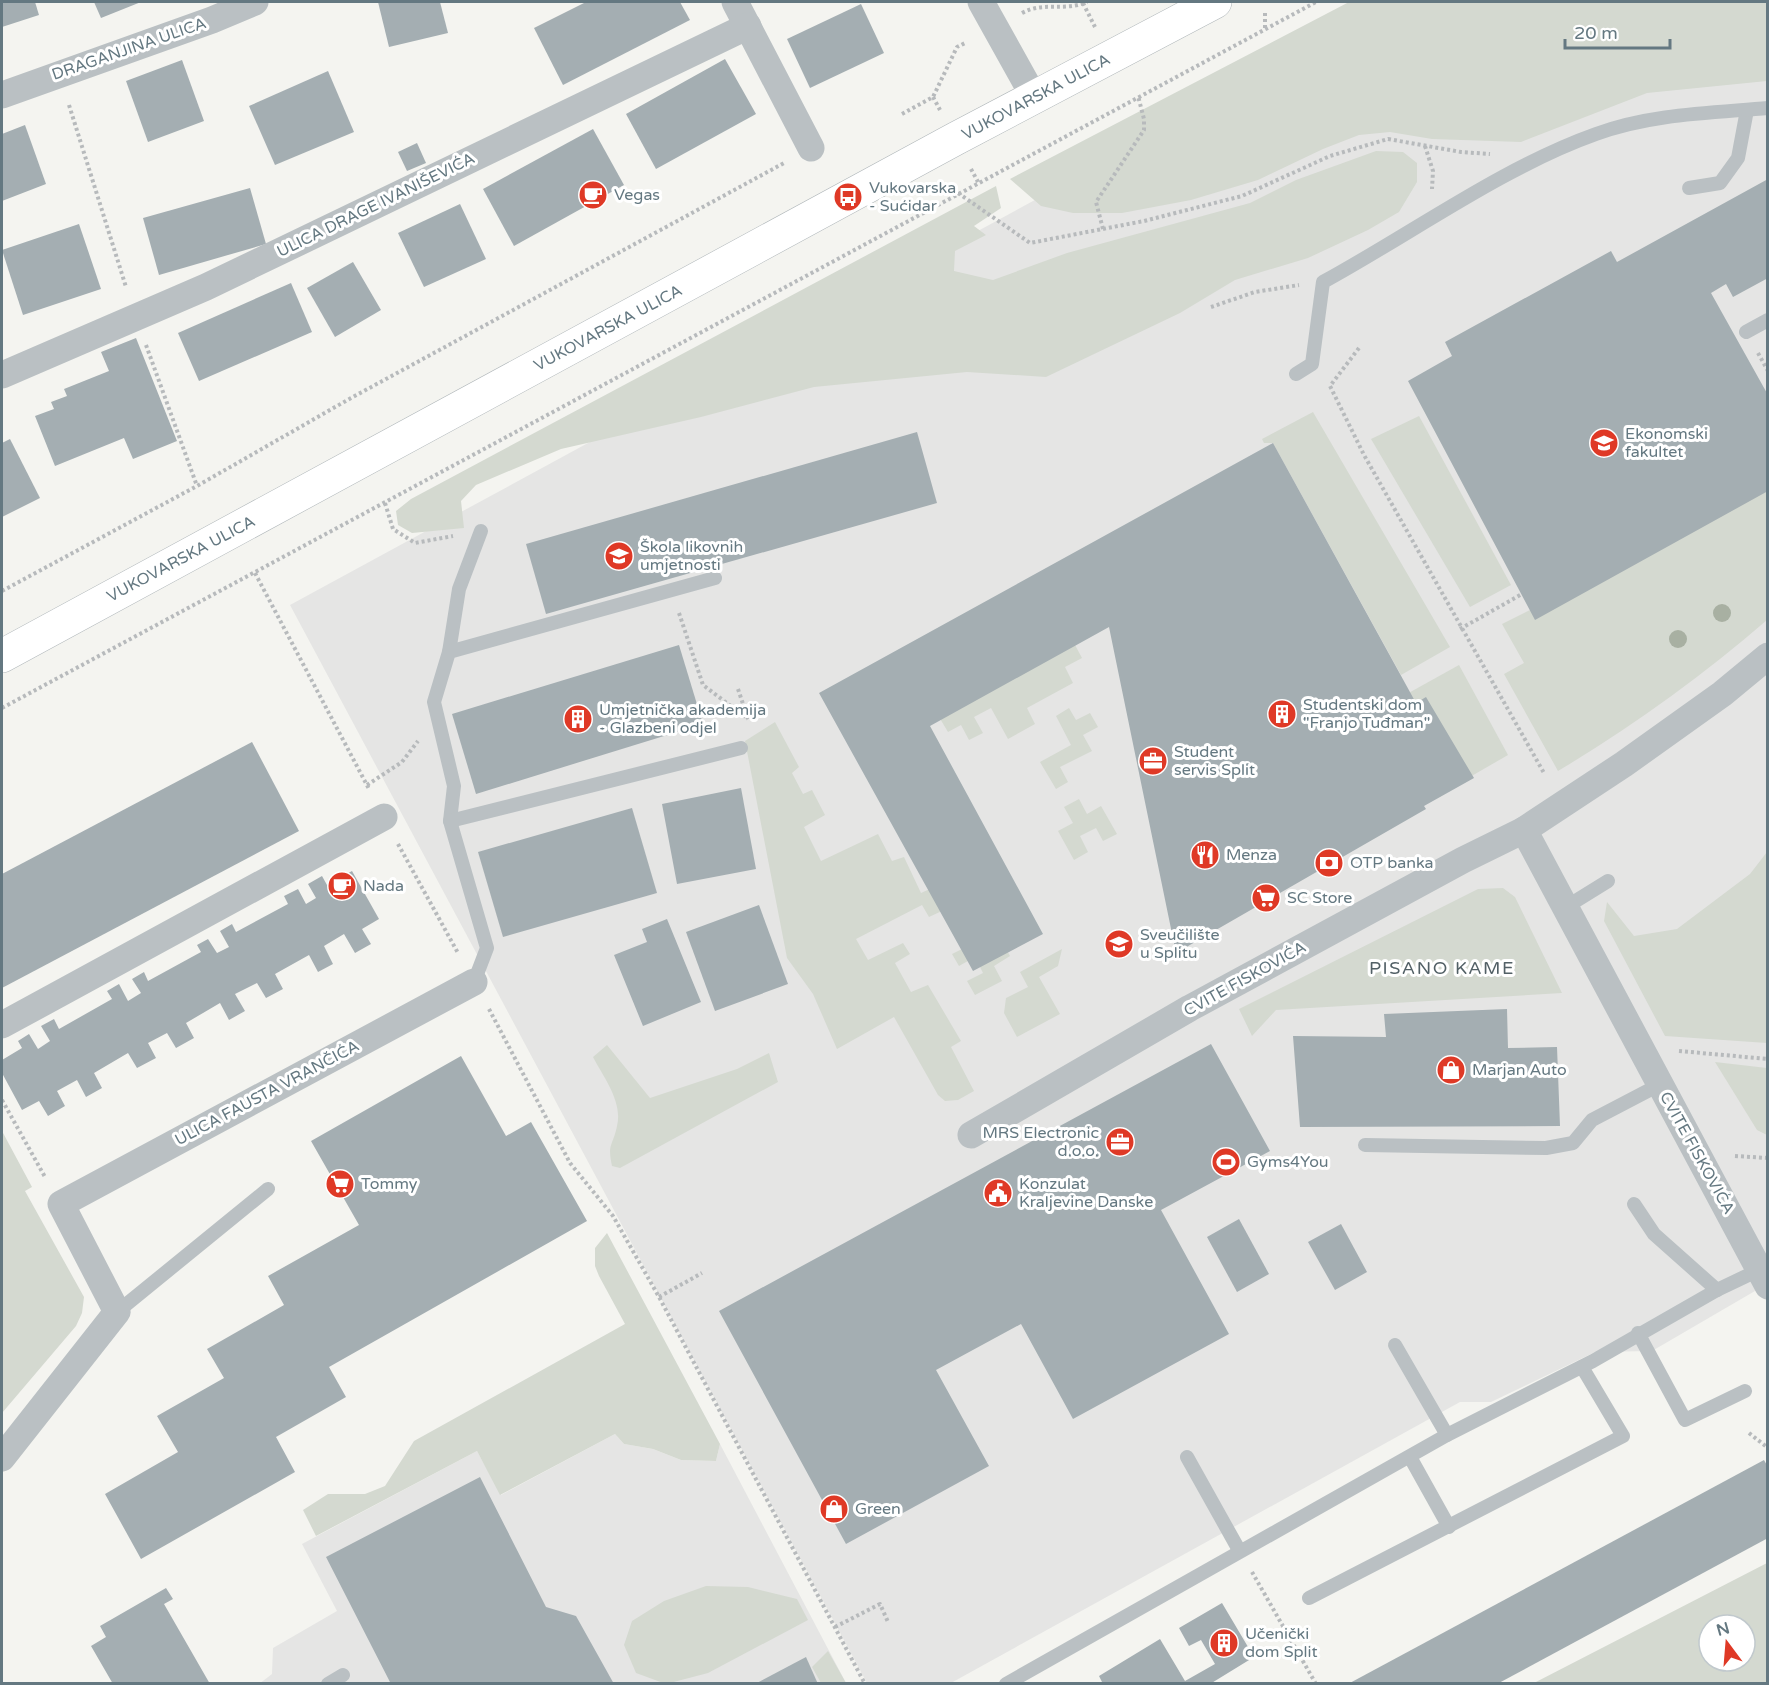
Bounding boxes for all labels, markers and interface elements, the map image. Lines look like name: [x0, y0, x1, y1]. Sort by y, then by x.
scale bar: [1565, 12, 1670, 50]
street label: DRAGANJINA ULICA: [49, 13, 209, 85]
text: 20 m: [1574, 22, 1618, 44]
street label: VUKOVARSKA ULICA: [958, 49, 1114, 145]
street label: ULICA DRAGE IVANIŠEVIĆA: [274, 148, 478, 262]
place label: Vukovarska - Sućidar: [869, 178, 956, 216]
cafe icon: Vegas: [577, 179, 609, 211]
bus stop icon: Vukovarska - Sućidar: [832, 181, 864, 213]
place label: Vegas: [614, 185, 660, 205]
street label: VUKOVARSKA ULICA: [530, 280, 686, 376]
place label: Ekonomski fakultet: [1625, 424, 1708, 462]
school or university icon: Ekonomski fakultet: [1588, 427, 1620, 459]
street label: VUKOVARSKA ULICA: [103, 511, 259, 607]
place label: Škola likovnih umjetnosti: [640, 537, 743, 575]
school or university icon: Škola likovnih umjetnosti: [603, 540, 635, 572]
place label: Studentski dom "Franjo Tuđman": [1303, 695, 1430, 733]
building icon: Studentski dom "Franjo Tuđman": [1266, 698, 1298, 730]
place label: Umjetnička akademija - Glazbeni odjel: [599, 700, 766, 738]
building icon: Umjetnička akademija - Glazbeni odjel: [562, 703, 594, 735]
place label: Student servis Split: [1174, 742, 1255, 780]
office icon: Student servis Split: [1137, 745, 1169, 777]
restaurant icon: Menza: [1189, 839, 1221, 871]
place label: Menza: [1226, 845, 1277, 865]
bank icon: OTP banka: [1313, 847, 1345, 879]
place label: OTP banka: [1350, 853, 1434, 873]
cafe icon: Nada: [326, 870, 358, 902]
place label: Nada: [363, 876, 404, 896]
supermarket icon: SC Store: [1250, 882, 1282, 914]
place label: SC Store: [1287, 888, 1352, 908]
place label: Sveučilište u Splitu: [1140, 925, 1220, 963]
school or university icon: Sveučilište u Splitu: [1103, 928, 1135, 960]
street label: CVITE FISKOVIĆA: [1180, 937, 1310, 1021]
district label: PISANO KAME: [1369, 957, 1515, 979]
street label: ULICA FAUSTA VRANČIĆA: [171, 1036, 363, 1150]
shop icon: Marjan Auto: [1435, 1054, 1467, 1086]
place label: Marjan Auto: [1472, 1060, 1567, 1080]
street label: CVITE FISKOVIĆA: [1655, 1088, 1739, 1218]
place label: MRS Electronic d.o.o.: [982, 1123, 1099, 1161]
office icon: MRS Electronic d.o.o.: [1104, 1126, 1136, 1158]
sports icon: Gyms4You: [1210, 1146, 1242, 1178]
place label: Gyms4You: [1247, 1152, 1329, 1172]
supermarket icon: Tommy: [324, 1168, 356, 1200]
place label: Tommy: [361, 1174, 418, 1194]
place label: Konzulat Kraljevine Danske: [1019, 1174, 1153, 1212]
public building icon: Konzulat Kraljevine Danske: [982, 1177, 1014, 1209]
shop icon: Green: [818, 1493, 850, 1525]
place label: Green: [855, 1499, 901, 1519]
north arrow: [1697, 1613, 1757, 1673]
text: N: [1714, 1618, 1732, 1641]
place label: Učenički dom Split: [1245, 1624, 1318, 1662]
building icon: Učenički dom Split: [1208, 1627, 1240, 1659]

